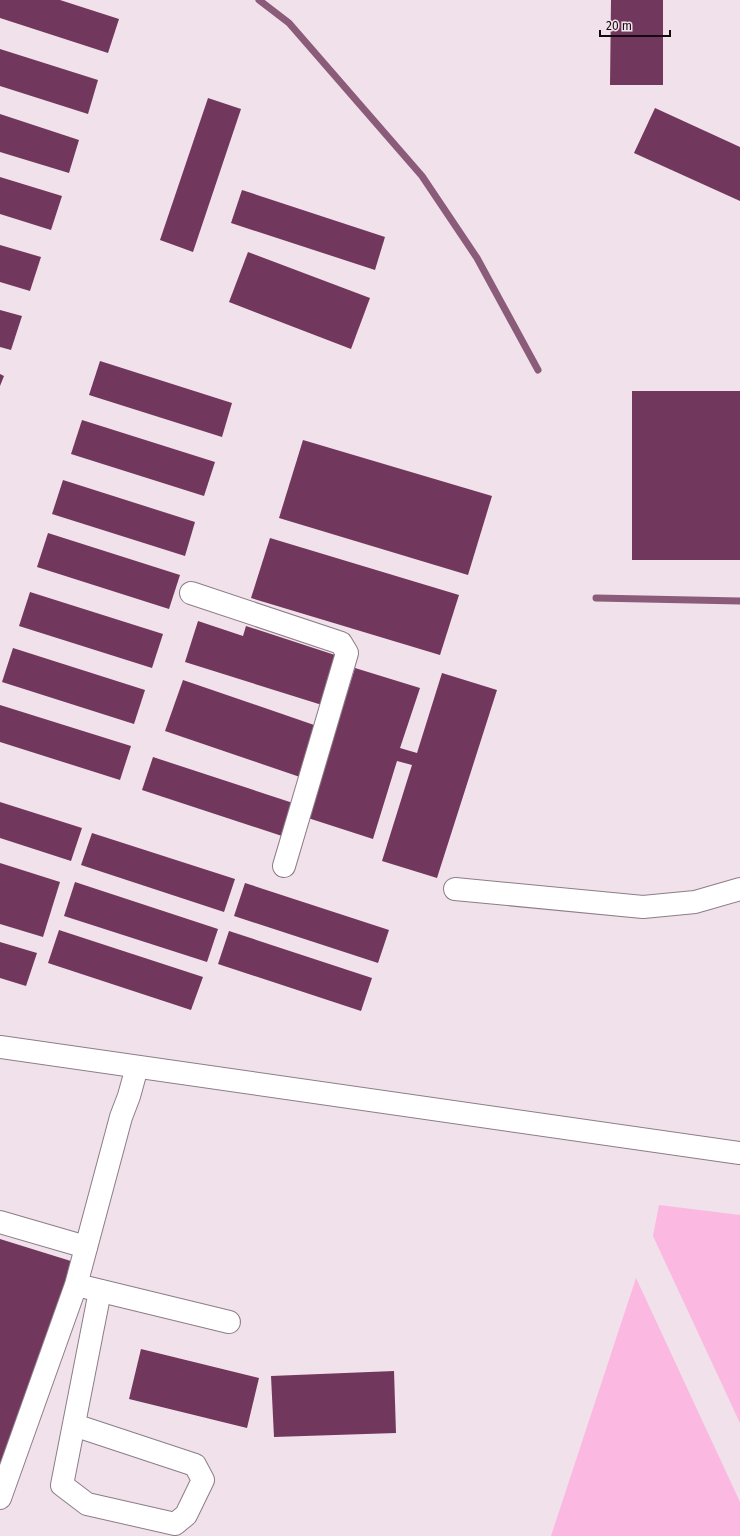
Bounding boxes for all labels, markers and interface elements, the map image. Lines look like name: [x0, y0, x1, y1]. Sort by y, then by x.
scale bar: [600, 12, 670, 38]
text: 20 m: [606, 19, 632, 33]

